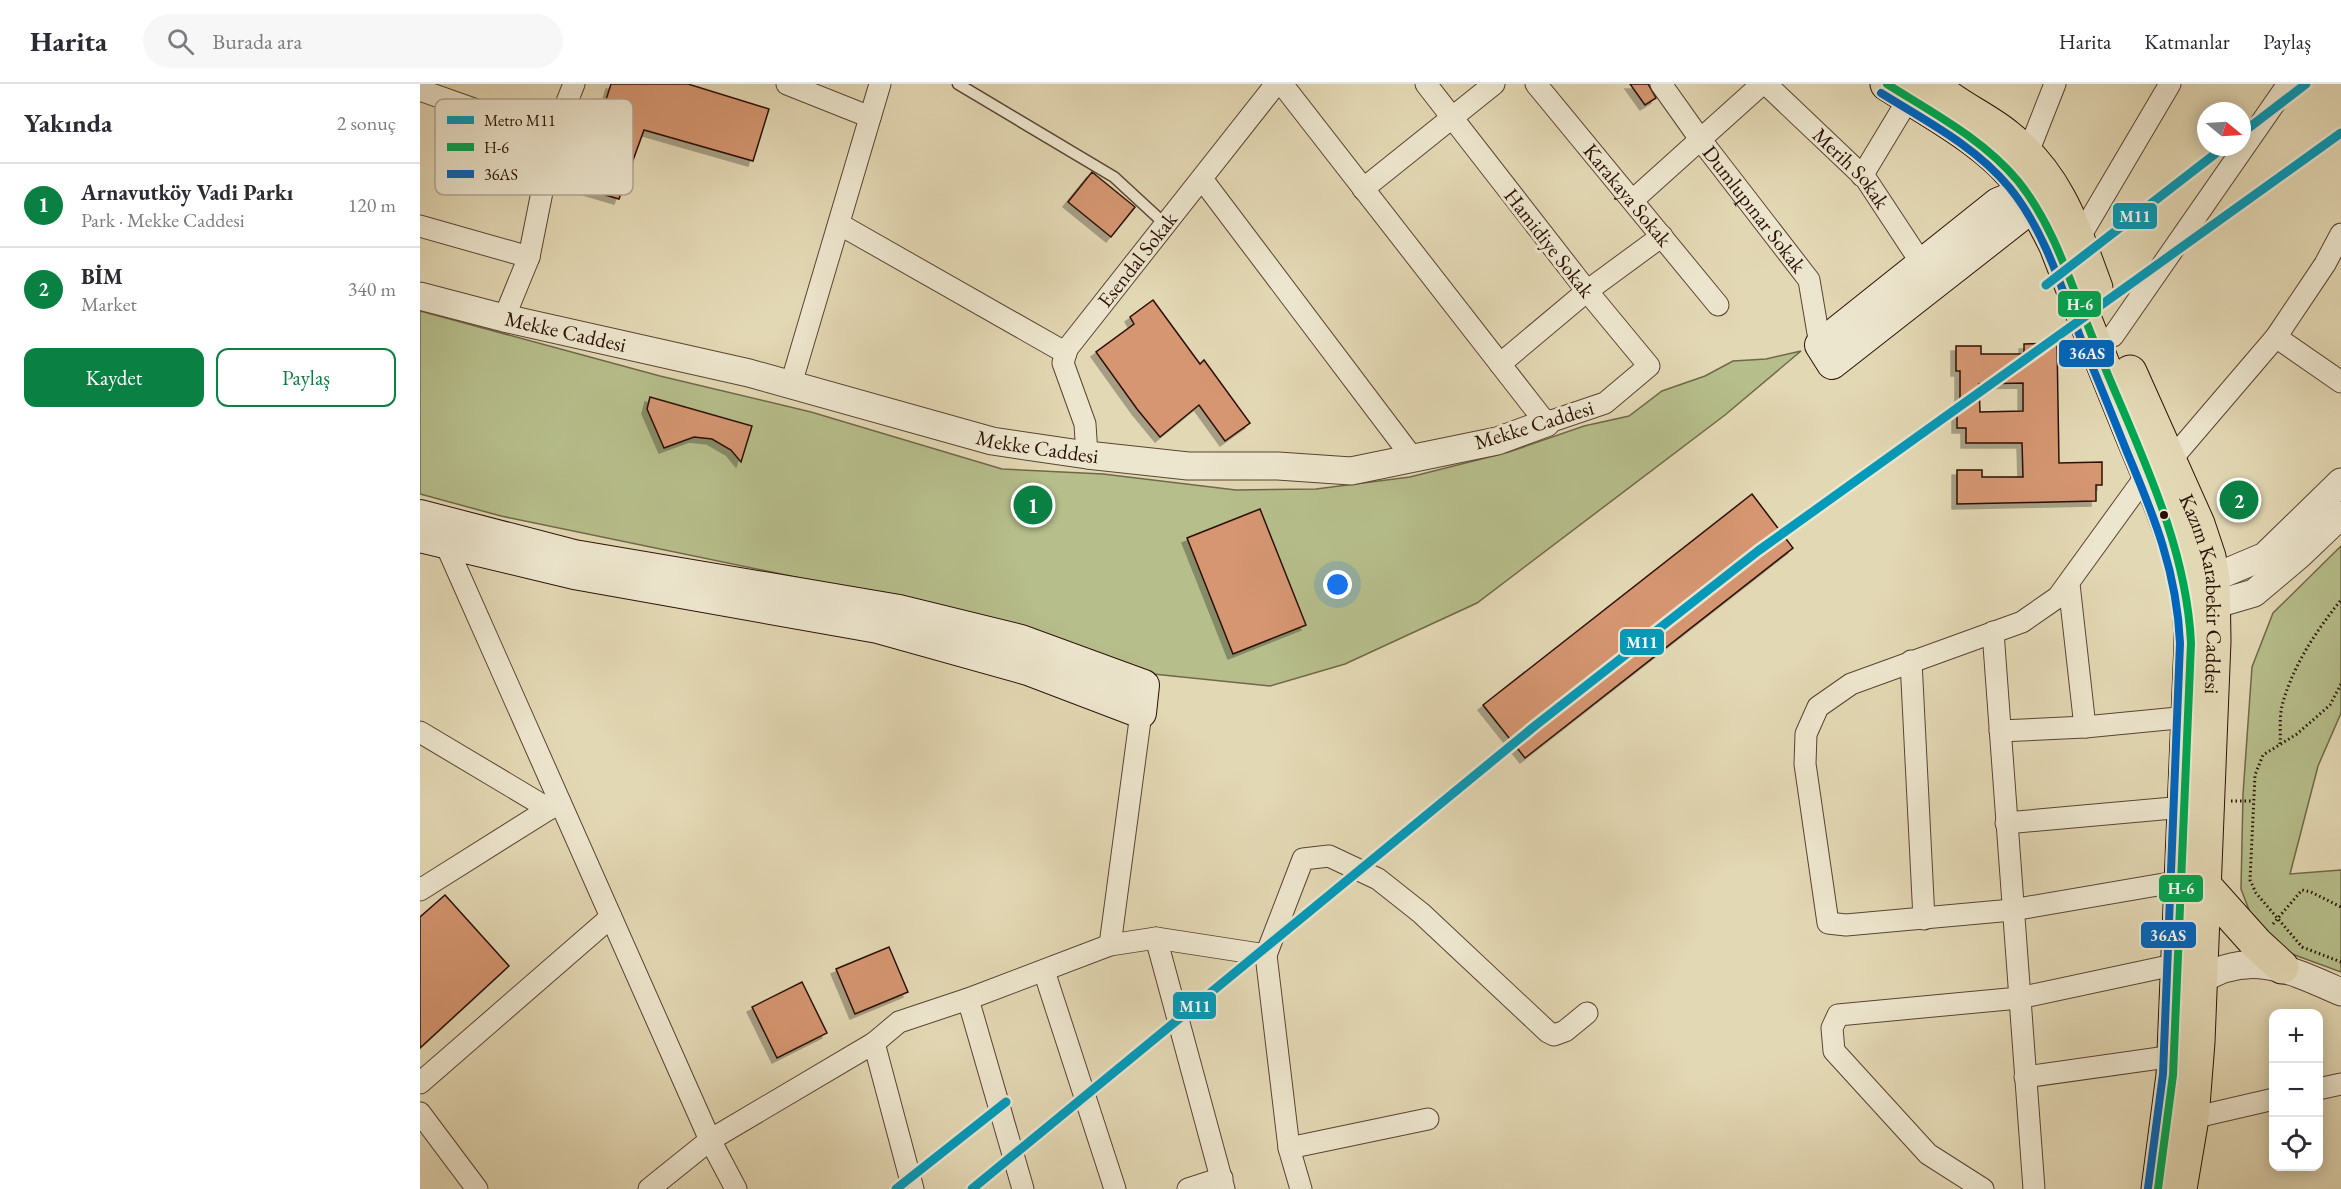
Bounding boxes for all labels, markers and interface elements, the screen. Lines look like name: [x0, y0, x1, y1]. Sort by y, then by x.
search box: [143, 14, 563, 68]
text: Harita: [30, 23, 107, 59]
icon: search: [164, 25, 197, 58]
text: Burada ara: [212, 27, 302, 56]
text: Harita: [2059, 28, 2111, 55]
text: Katmanlar: [2144, 28, 2230, 55]
text: Paylaş: [2263, 28, 2311, 55]
legend: [435, 99, 633, 195]
north arrow: [2197, 102, 2251, 156]
text: Yakında: [24, 106, 112, 140]
text: 2 sonuç: [337, 110, 396, 136]
text: Metro M11: [484, 110, 556, 131]
street label: Merih Sokak: [1807, 121, 1896, 215]
text: H-6: [484, 137, 509, 158]
street label: Karakaya Sokak: [1578, 138, 1679, 253]
street label: Dumlupınar Sokak: [1697, 140, 1813, 279]
text: 36AS: [484, 164, 518, 185]
text: Arnavutköy Vadi Parkı: [81, 178, 293, 207]
street label: Hamidiye Sokak: [1498, 183, 1601, 304]
text: 1: [38, 192, 49, 218]
text: 120 m: [348, 192, 396, 218]
line badge: M11: [2112, 202, 2158, 230]
street label: Esendal Sokak: [1091, 205, 1184, 313]
text: M11: [2119, 206, 2151, 227]
text: Park · Mekke Caddesi: [81, 207, 245, 233]
text: BİM: [81, 262, 123, 291]
text: 2: [38, 276, 49, 302]
text: 340 m: [348, 276, 396, 302]
line badge: H-6: [2057, 290, 2102, 318]
text: Market: [81, 291, 137, 317]
text: H-6: [2067, 294, 2094, 315]
street label: Mekke Caddesi: [502, 305, 629, 358]
line badge: 36AS: [2058, 339, 2115, 368]
text: 36AS: [2069, 343, 2105, 364]
button: Kaydet: [24, 348, 204, 407]
button: Paylaş: [216, 348, 396, 407]
street label: Mekke Caddesi: [1471, 394, 1597, 455]
street label: Mekke Caddesi: [973, 423, 1100, 469]
pin: 2: [2220, 478, 2258, 522]
pin: 1: [1014, 482, 1052, 528]
street label: Kazım Karabekir Caddesi: [2173, 489, 2228, 695]
unlabelled marker: [2158, 509, 2170, 521]
your location: [1323, 570, 1352, 599]
line badge: M11: [1619, 628, 1665, 656]
text: M11: [1626, 632, 1658, 653]
line badge: H-6: [2158, 874, 2204, 903]
text: H-6: [2168, 878, 2195, 899]
line badge: 36AS: [2140, 921, 2197, 949]
text: 36AS: [2150, 925, 2186, 946]
line badge: M11: [1172, 991, 1217, 1020]
text: M11: [1179, 996, 1211, 1017]
map controls: [2269, 1009, 2323, 1171]
button: +: [2269, 1009, 2323, 1063]
button: −: [2269, 1063, 2323, 1117]
button: locate: [2269, 1117, 2323, 1171]

